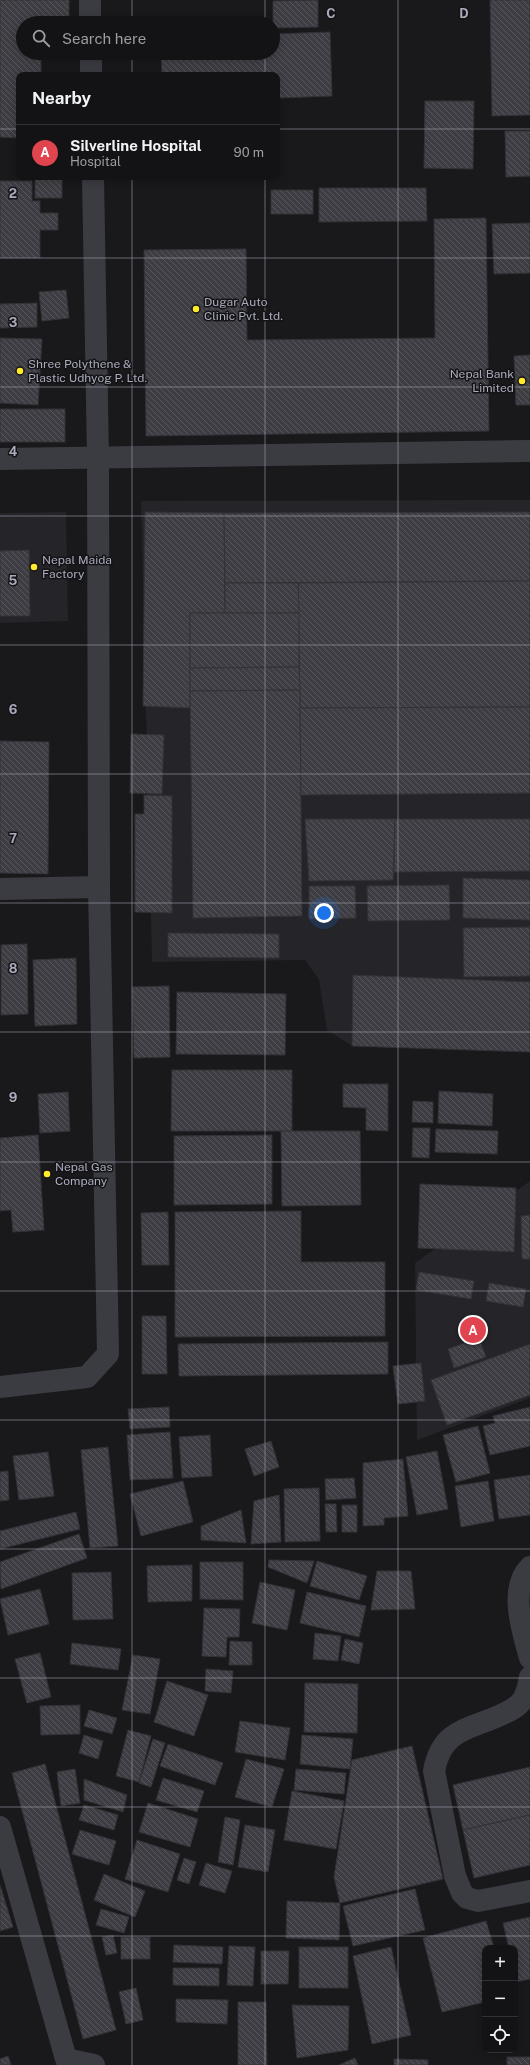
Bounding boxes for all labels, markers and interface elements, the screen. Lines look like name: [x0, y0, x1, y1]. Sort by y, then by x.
text: C: [326, 6, 336, 21]
text: D: [459, 6, 469, 21]
search box: [16, 16, 280, 60]
icon: search: [30, 27, 52, 49]
text: Search here: [62, 30, 146, 47]
text: Nearby: [32, 88, 91, 108]
text: Silverline Hospital: [70, 137, 202, 154]
text: A: [40, 145, 50, 160]
text: 90 m: [234, 145, 264, 160]
text: Hospital: [70, 154, 121, 169]
text: 2: [9, 186, 17, 201]
place label: Dugar Auto Clinic Pvt. Ltd.: [204, 295, 283, 323]
marker: Dugar Auto Clinic Pvt. Ltd.: [191, 304, 201, 314]
text: 3: [9, 315, 18, 330]
place label: Shree Polythene & Plastic Udhyog P. Ltd.: [28, 357, 147, 385]
marker: Shree Polythene & Plastic Udhyog P. Ltd.: [15, 366, 25, 376]
place label: Nepal Bank Limited: [450, 367, 514, 395]
marker: Nepal Bank Limited: [517, 376, 527, 386]
text: 4: [9, 444, 18, 459]
place label: Nepal Maida Factory: [42, 553, 112, 581]
marker: Nepal Maida Factory: [29, 562, 39, 572]
text: 5: [9, 573, 18, 588]
text: 6: [9, 702, 18, 717]
text: 7: [9, 831, 17, 846]
your location: [314, 903, 334, 923]
text: 8: [9, 961, 18, 976]
text: 9: [9, 1090, 17, 1105]
place label: Nepal Gas Company: [55, 1160, 112, 1188]
marker: Nepal Gas Company: [42, 1169, 52, 1179]
pin: A: [460, 1315, 486, 1345]
map controls: [482, 1945, 518, 2053]
button: +: [482, 1945, 518, 1981]
button: −: [482, 1981, 518, 2017]
button: locate: [482, 2017, 518, 2053]

